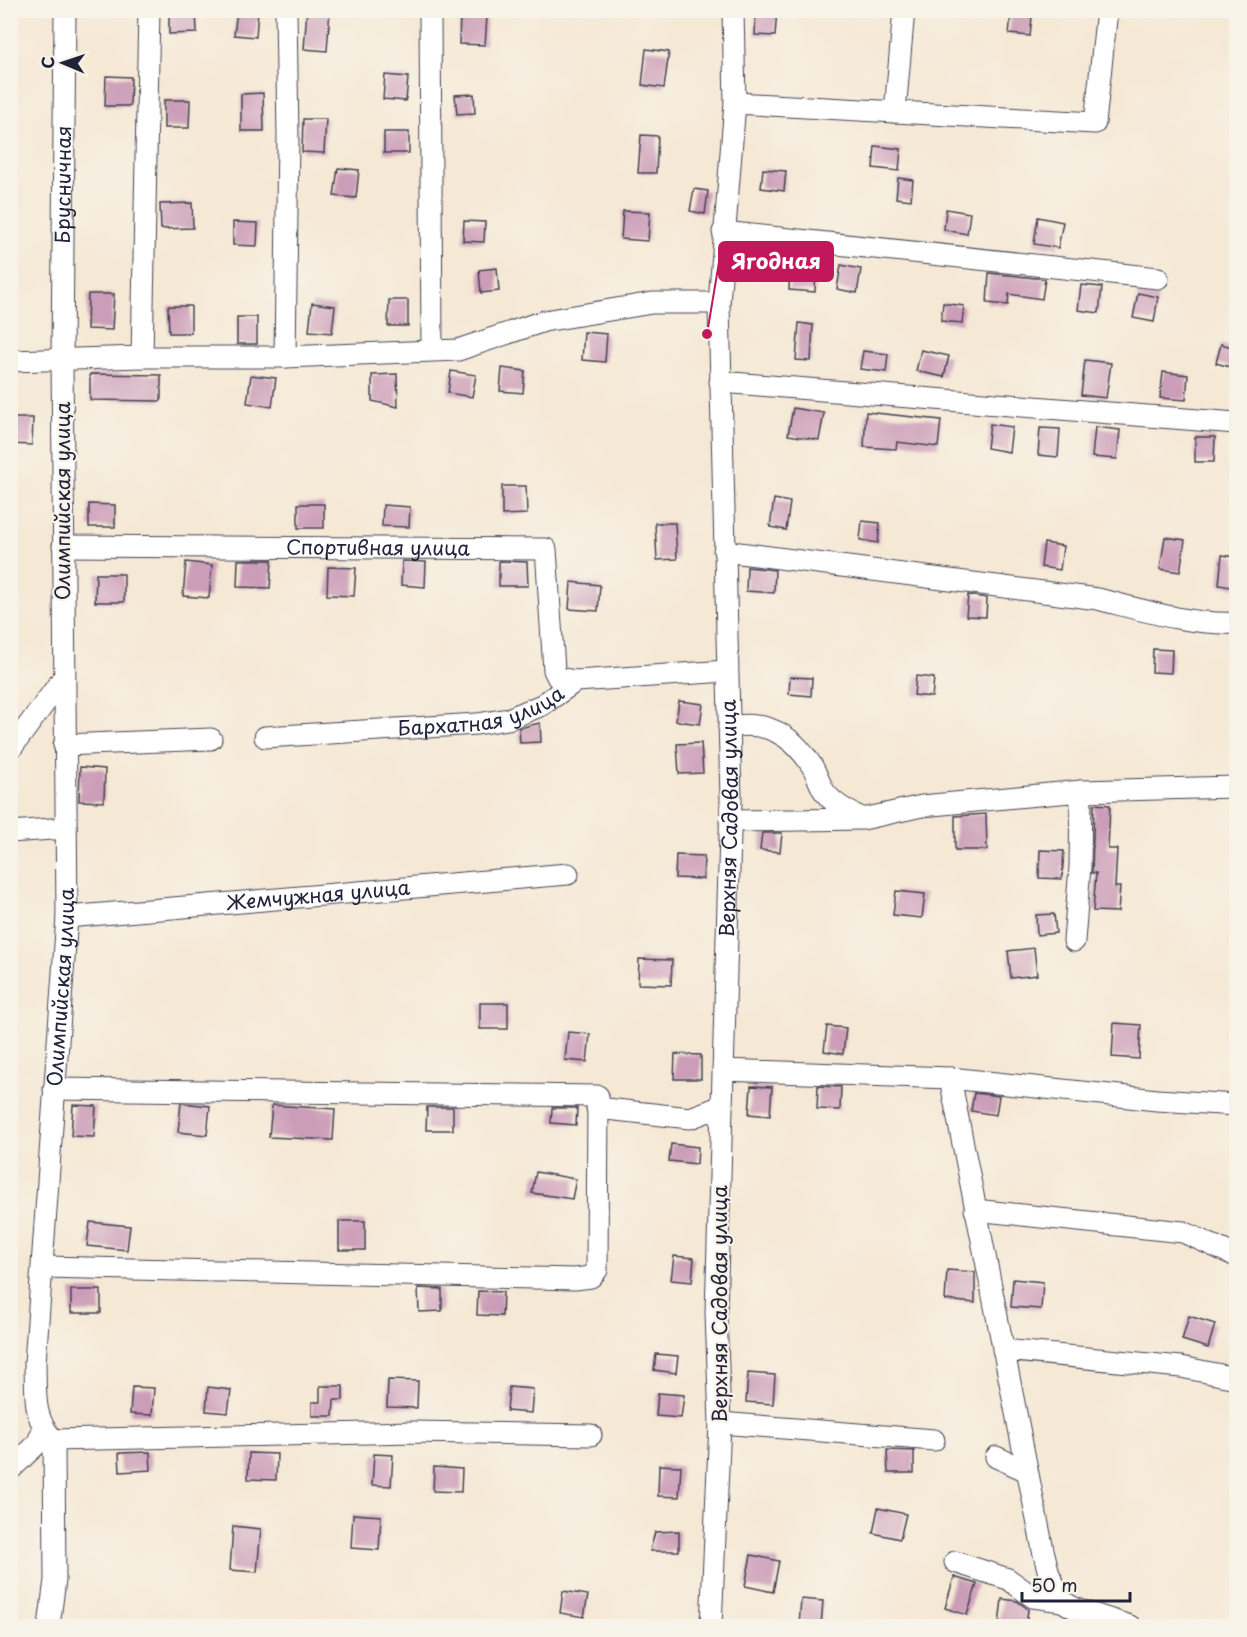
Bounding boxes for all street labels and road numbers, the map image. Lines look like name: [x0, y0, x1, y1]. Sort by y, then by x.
street label: Брусничная: [47, 125, 78, 244]
street label: Олимпийская улица: [47, 401, 77, 600]
street label: Спортивная улица: [286, 531, 470, 563]
street label: Бархатная улица: [397, 678, 570, 743]
street label: Верхняя Садовая улица: [711, 699, 745, 938]
street label: Жемчужная улица: [225, 872, 411, 917]
street label: Олимпийская улица: [39, 887, 81, 1087]
street label: Верхняя Садовая улица: [704, 1185, 734, 1423]

